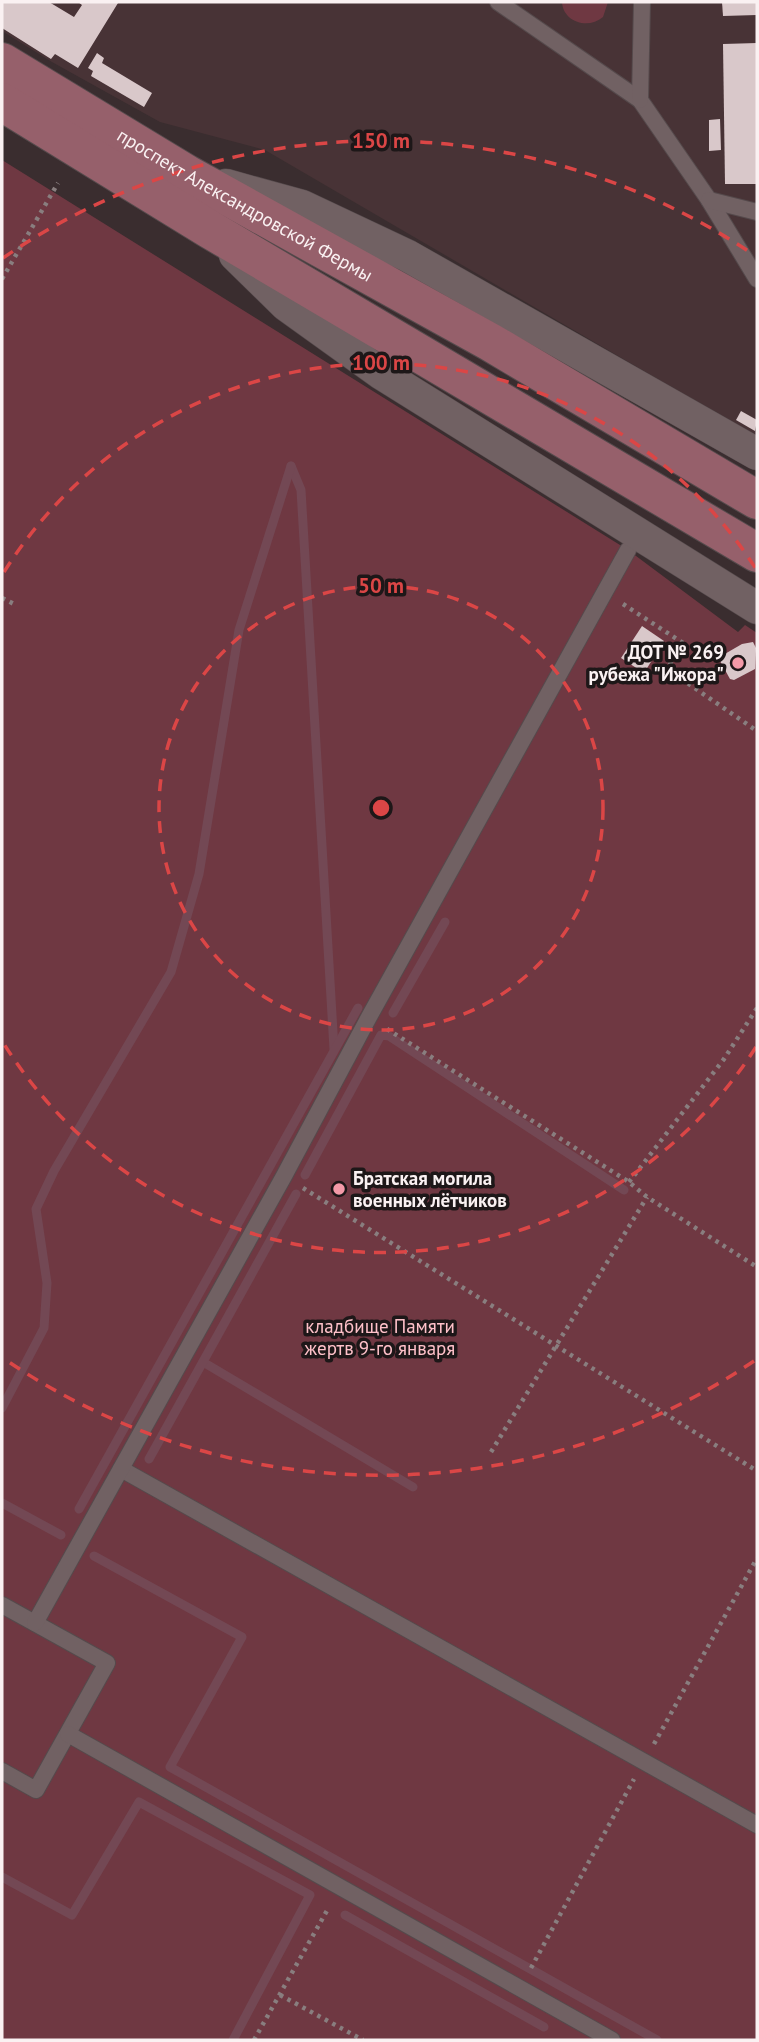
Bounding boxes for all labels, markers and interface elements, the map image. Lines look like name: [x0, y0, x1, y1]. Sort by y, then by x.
street label: проспект Александровской Фермы: [113, 123, 377, 287]
text: 150 m: [352, 127, 410, 154]
text: 100 m: [352, 349, 410, 376]
text: 50 m: [358, 572, 404, 599]
place label: ДОТ № 269 рубежа "Ижора": [589, 640, 724, 686]
marker: ДОТ № 269 рубежа "Ижора": [730, 655, 746, 671]
centre of rings: [369, 796, 393, 820]
place label: Братская могила военных лётчиков: [353, 1166, 507, 1212]
marker: Братская могила военных лётчиков: [331, 1181, 347, 1197]
park label: кладбище Памяти жертв 9-го января: [305, 1314, 455, 1360]

